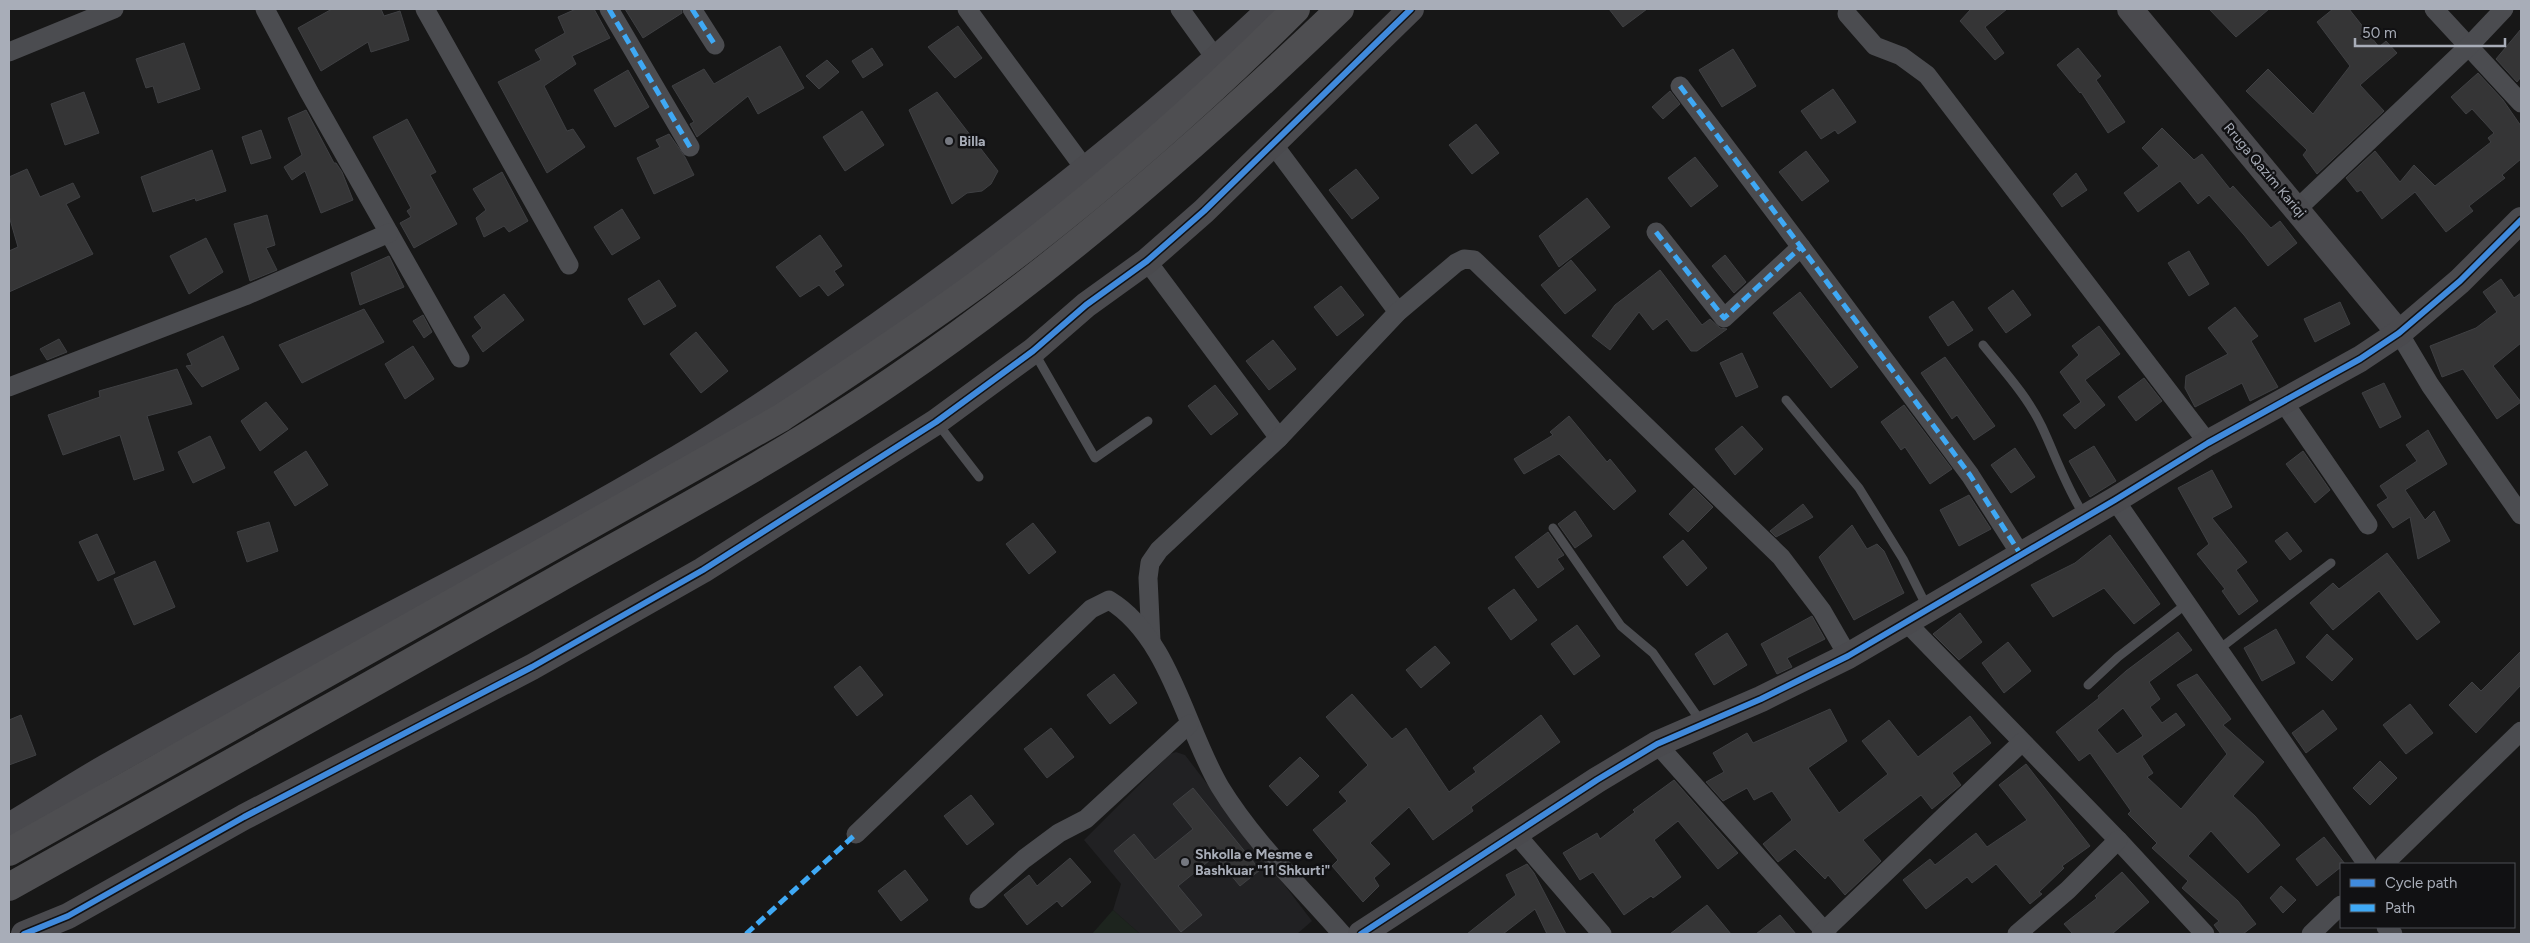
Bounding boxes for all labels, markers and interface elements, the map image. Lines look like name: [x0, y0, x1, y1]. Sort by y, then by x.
scale bar: [2355, 15, 2505, 47]
text: 50 m: [2362, 24, 2397, 42]
street label: Rruga Qazim Kariqi: [2220, 119, 2309, 221]
place label: Billa: [959, 133, 986, 150]
marker: Billa: [943, 135, 955, 147]
place label: Shkolla e Mesme e Bashkuar "11 Shkurti": [1195, 846, 1330, 879]
marker: Shkolla e Mesme e Bashkuar "11 Shkurti": [1179, 856, 1191, 868]
legend: [2340, 863, 2515, 928]
text: Cycle path: [2385, 874, 2457, 892]
text: Path: [2385, 899, 2415, 917]

